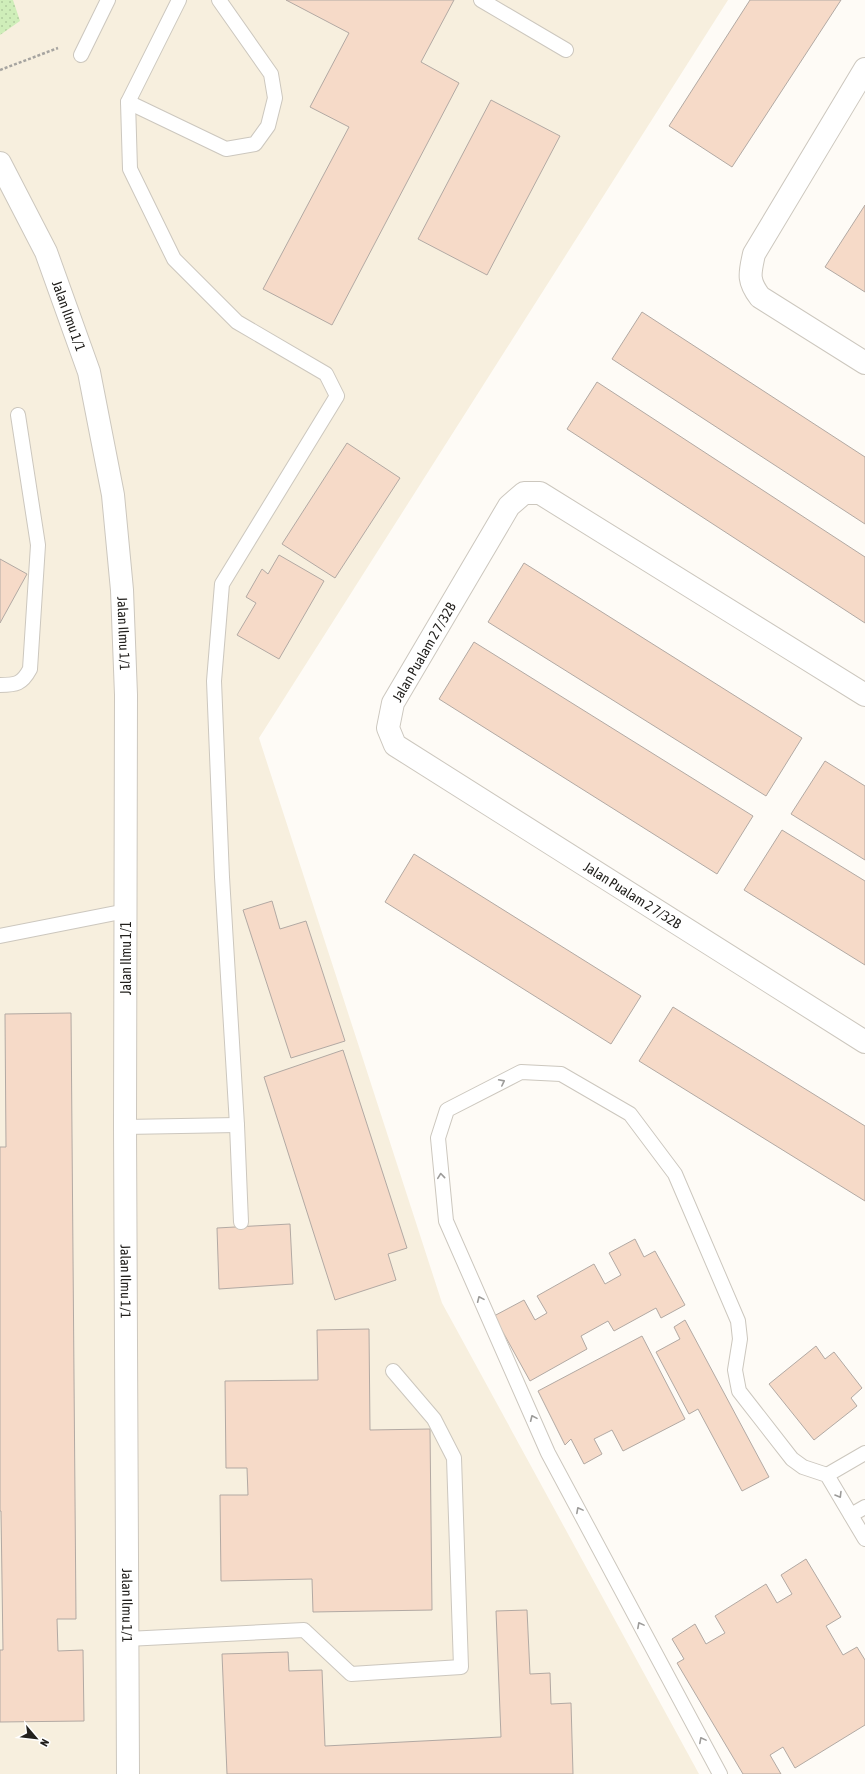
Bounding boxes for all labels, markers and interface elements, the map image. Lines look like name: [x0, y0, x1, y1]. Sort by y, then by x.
street label: Jalan Ilmu 1/1: [49, 278, 89, 353]
street label: Jalan Ilmu 1/1: [114, 596, 133, 671]
street label: Jalan Pualam 2 7/32B: [389, 599, 459, 704]
street label: Jalan Pualam 2 7/32B: [581, 858, 684, 932]
street label: Jalan Ilmu 1/1: [118, 921, 134, 995]
one-way arrow: [498, 1079, 505, 1087]
one-way arrow: [437, 1173, 446, 1179]
street label: Jalan Ilmu 1/1: [118, 1245, 134, 1319]
one-way arrow: [477, 1295, 485, 1303]
one-way arrow: [529, 1414, 537, 1421]
one-way arrow: [835, 1491, 842, 1498]
one-way arrow: [576, 1507, 584, 1515]
street label: Jalan Ilmu 1/1: [119, 1569, 135, 1643]
one-way arrow: [638, 1622, 645, 1629]
north arrow: [16, 1718, 56, 1758]
one-way arrow: [699, 1736, 706, 1744]
text: N: [38, 1737, 52, 1748]

